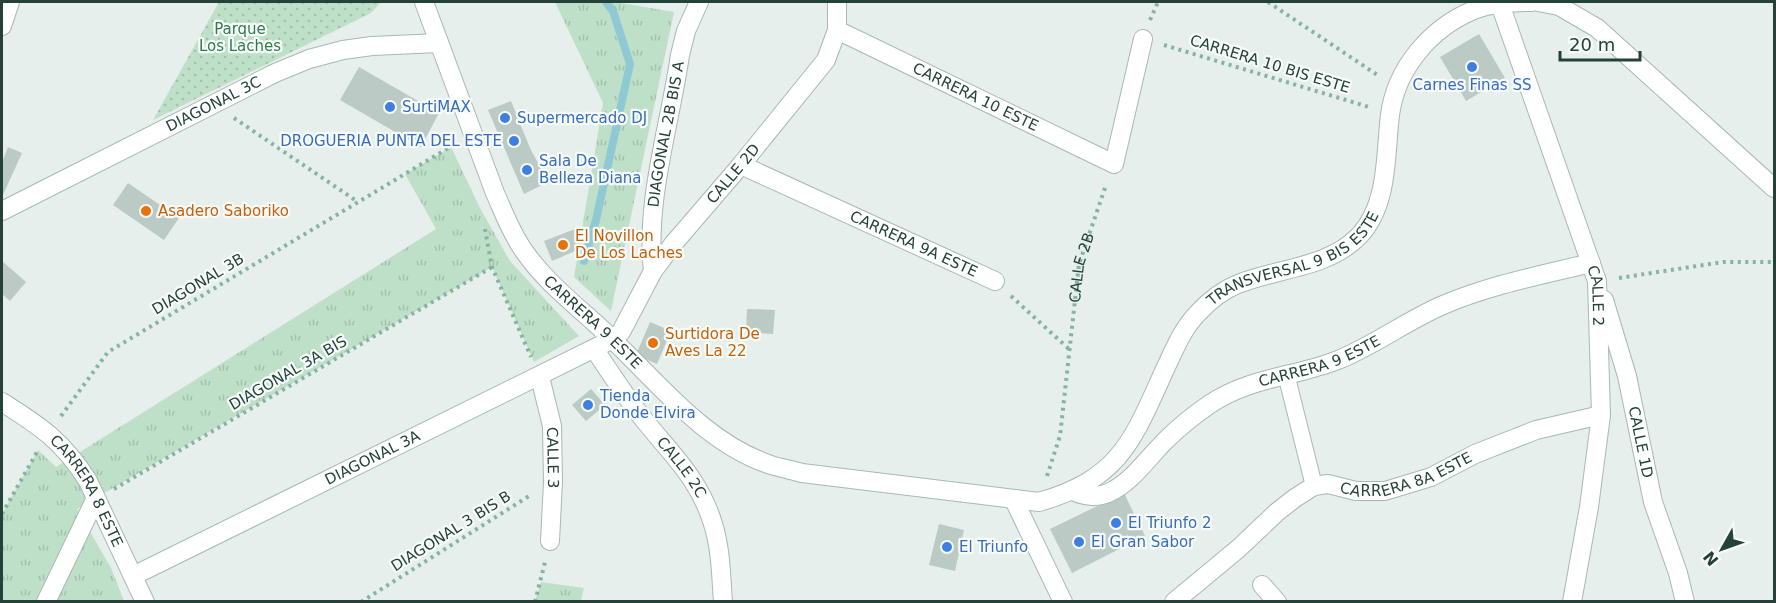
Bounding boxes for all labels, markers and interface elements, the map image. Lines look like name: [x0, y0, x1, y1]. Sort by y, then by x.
park label: Parque Los Laches: [199, 20, 281, 55]
scale bar: [1560, 24, 1640, 62]
street label: CARRERA 10 BIS ESTE: [1188, 31, 1352, 97]
text: 20 m: [1569, 34, 1615, 55]
street label: DIAGONAL 2B BIS A: [644, 59, 688, 208]
street label: CARRERA 10 ESTE: [910, 59, 1041, 135]
marker: Carnes Finas SS: [1465, 60, 1479, 74]
street label: DIAGONAL 3C: [163, 73, 264, 136]
place label: Carnes Finas SS: [1413, 76, 1531, 94]
place label: SurtiMAX: [402, 98, 471, 116]
marker: SurtiMAX: [383, 100, 397, 114]
place label: Supermercado DJ: [517, 109, 647, 127]
marker: Supermercado DJ: [498, 111, 512, 125]
place label: DROGUERIA PUNTA DEL ESTE: [280, 132, 502, 150]
marker: DROGUERIA PUNTA DEL ESTE: [507, 134, 521, 148]
street label: CALLE 2D: [703, 140, 764, 207]
place label: Sala De Belleza Diana: [539, 152, 642, 187]
marker: Sala De Belleza Diana: [520, 163, 534, 177]
place label: Asadero Saboriko: [158, 202, 289, 220]
marker: Asadero Saboriko: [139, 204, 153, 218]
street label: CARRERA 9A ESTE: [847, 207, 980, 281]
street label: TRANSVERSAL 9 BIS ESTE: [1202, 208, 1383, 310]
place label: El Novillon De Los Laches: [575, 227, 683, 262]
street label: CALLE 2B: [1066, 230, 1098, 304]
marker: El Novillon De Los Laches: [556, 238, 570, 252]
street label: DIAGONAL 3B: [149, 250, 247, 318]
street label: CALLE 2: [1583, 263, 1607, 326]
street label: CARRERA 9 ESTE: [540, 272, 646, 372]
place label: Surtidora De Aves La 22: [665, 325, 760, 360]
street label: DIAGONAL 3A BIS: [226, 332, 350, 414]
street label: CARRERA 9 ESTE: [1257, 332, 1383, 391]
marker: Surtidora De Aves La 22: [646, 336, 660, 350]
place label: Tienda Donde Elvira: [599, 387, 696, 422]
marker: Tienda Donde Elvira: [581, 398, 595, 412]
street label: CALLE 1D: [1624, 405, 1657, 480]
street label: DIAGONAL 3A: [322, 426, 424, 489]
street label: CALLE 3: [543, 427, 562, 489]
street label: CARRERA 8 ESTE: [46, 431, 127, 550]
street label: CALLE 2C: [653, 433, 710, 501]
street label: CARRERA 8A ESTE: [1338, 448, 1475, 501]
street label: DIAGONAL 3 BIS B: [388, 487, 514, 575]
place label: El Triunfo 2: [1128, 514, 1212, 532]
marker: El Triunfo 2: [1109, 516, 1123, 530]
north arrow: [1692, 519, 1752, 579]
place label: El Gran Sabor: [1091, 533, 1195, 551]
marker: El Gran Sabor: [1072, 535, 1086, 549]
place label: El Triunfo: [959, 538, 1028, 556]
marker: El Triunfo: [940, 540, 954, 554]
text: N: [1699, 547, 1722, 570]

